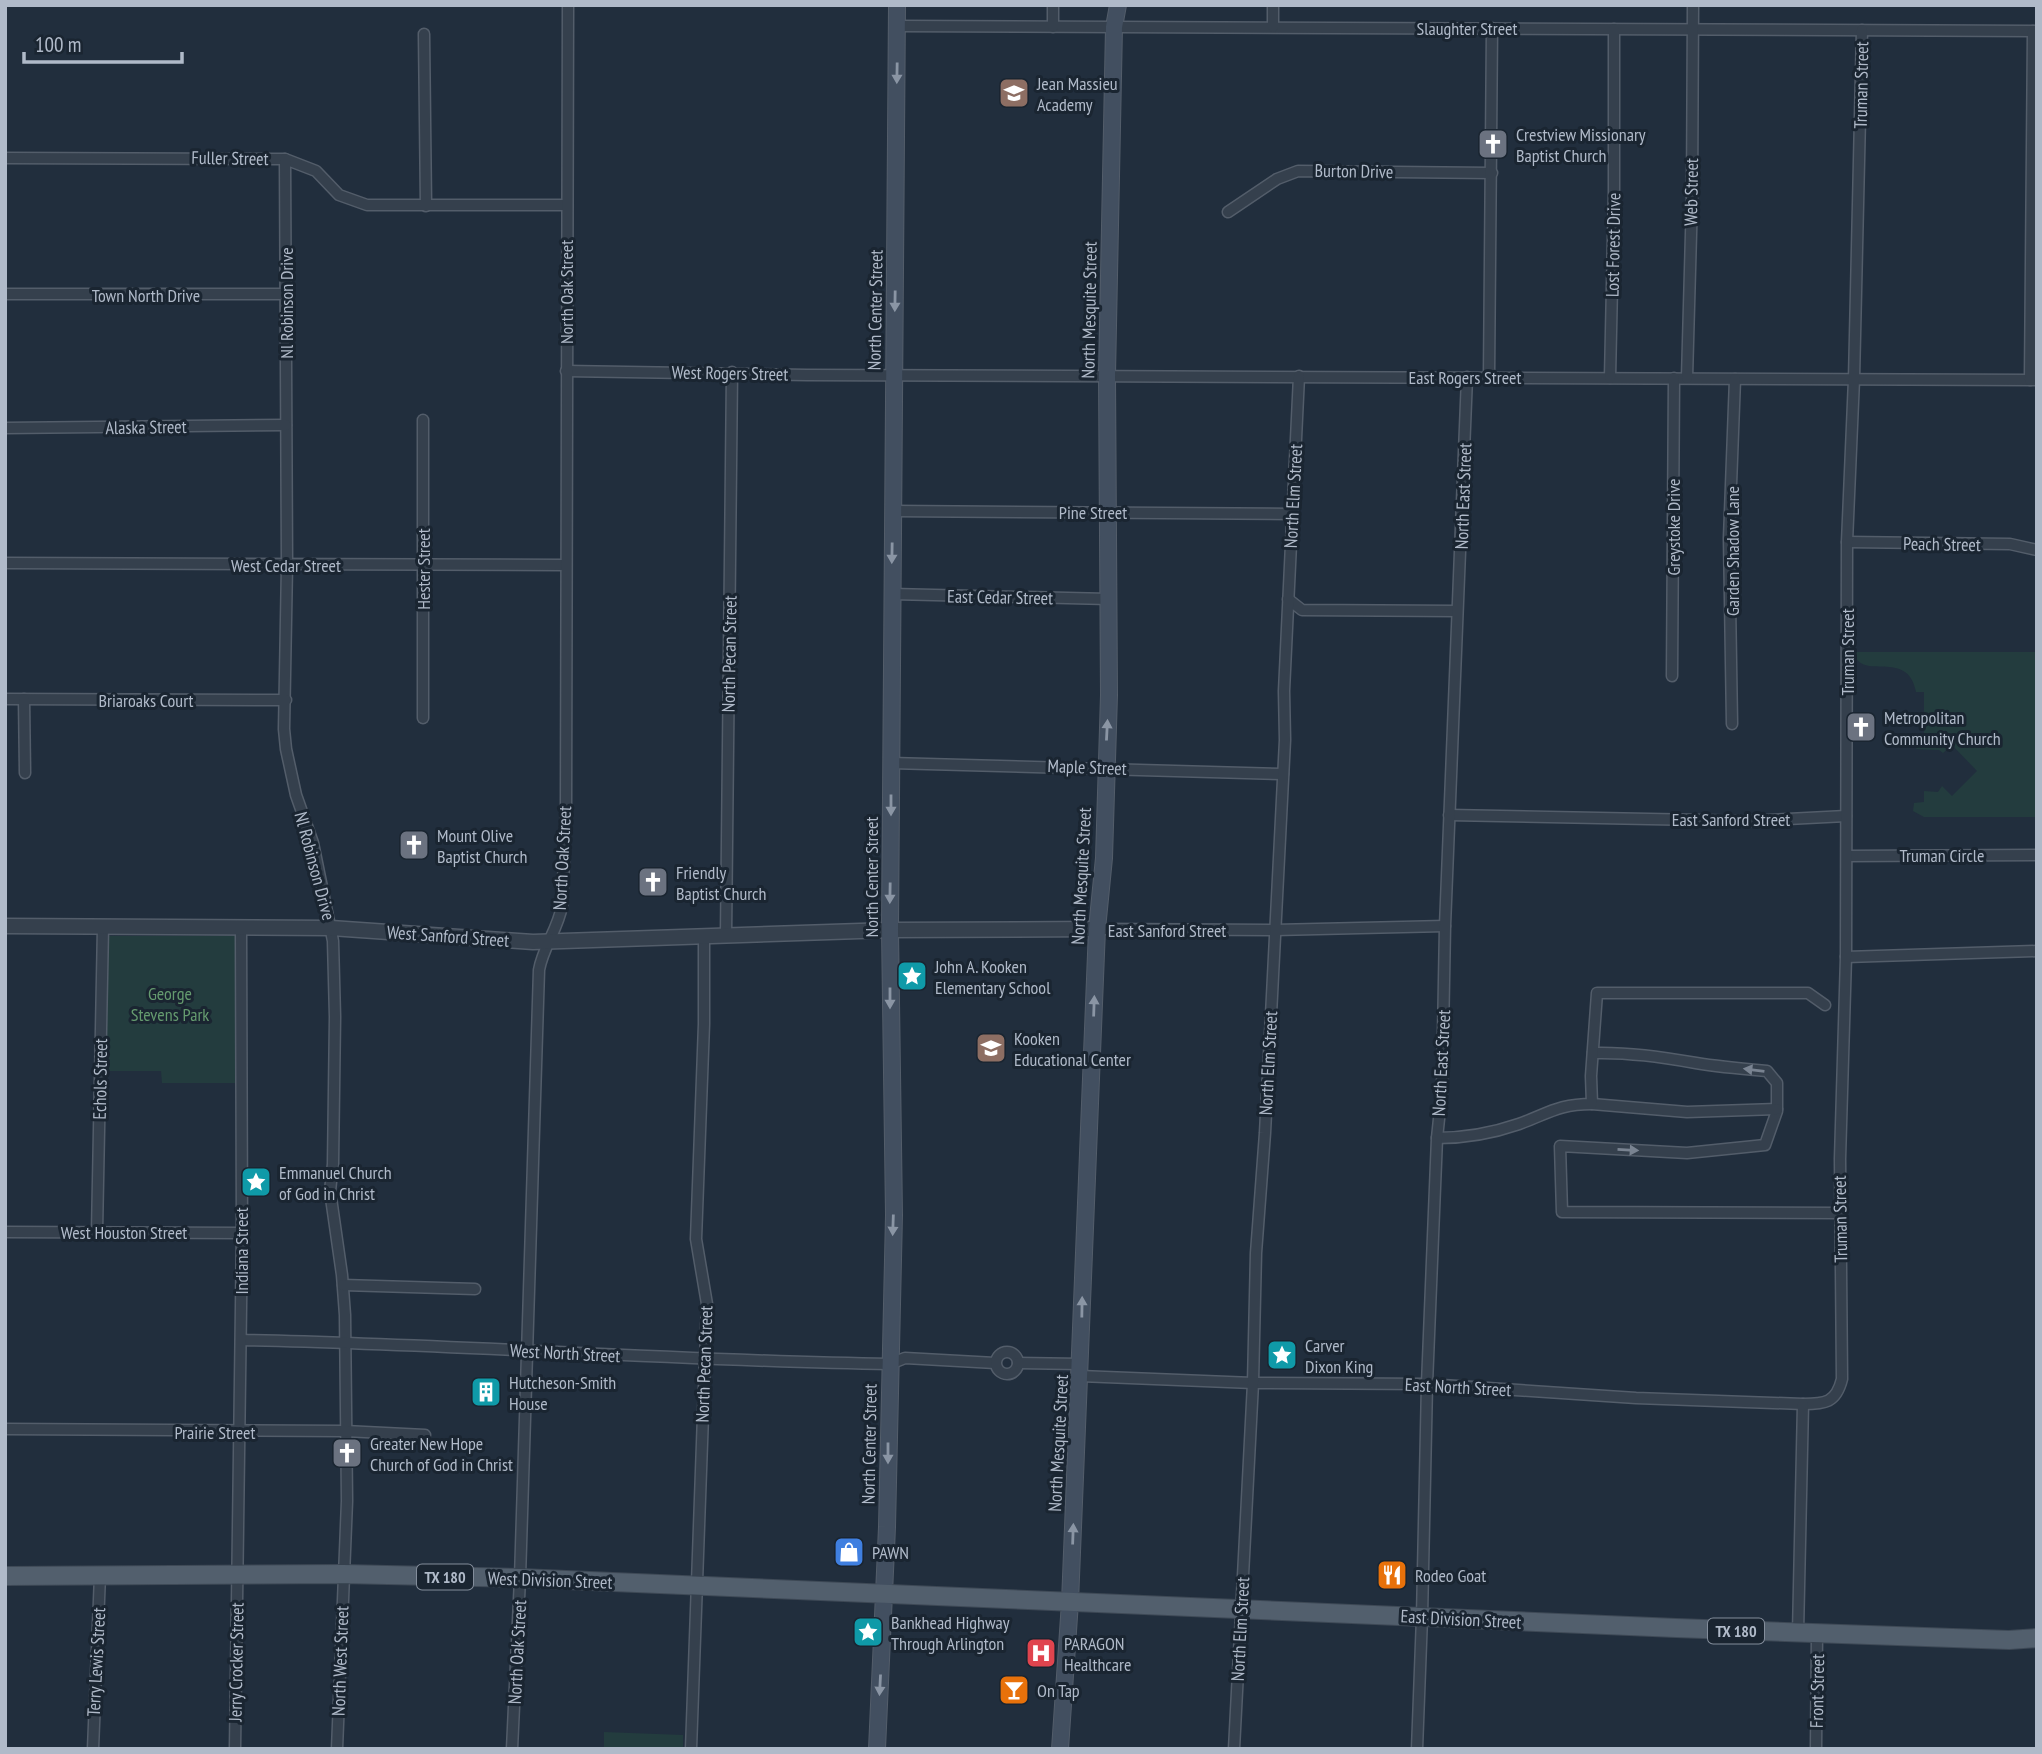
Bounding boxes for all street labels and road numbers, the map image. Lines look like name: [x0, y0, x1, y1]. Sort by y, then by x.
street label: Slaughter Street: [1417, 17, 1517, 40]
street label: Truman Street: [1849, 41, 1873, 129]
street label: Fuller Street: [191, 146, 269, 170]
street label: Web Street: [1679, 158, 1703, 226]
street label: Burton Drive: [1314, 159, 1394, 183]
street label: Lost Forest Drive: [1601, 193, 1625, 297]
street label: North Oak Street: [555, 240, 578, 344]
street label: North Mesquite Street: [1076, 241, 1102, 379]
street label: Nl Robinson Drive: [275, 247, 298, 359]
street label: North Center Street: [862, 249, 888, 371]
street label: Town North Drive: [92, 284, 200, 307]
street label: West Rogers Street: [671, 360, 789, 386]
street label: East Rogers Street: [1409, 366, 1521, 389]
street label: Alaska Street: [105, 415, 187, 439]
street label: North East Street: [1450, 442, 1476, 550]
street label: North Elm Street: [1279, 443, 1307, 549]
street label: Greystoke Drive: [1662, 478, 1685, 576]
street label: Garden Shadow Lane: [1721, 486, 1744, 616]
street label: Pine Street: [1059, 501, 1127, 524]
street label: Hester Street: [412, 528, 435, 610]
street label: Peach Street: [1903, 532, 1981, 556]
street label: West Cedar Street: [231, 554, 341, 577]
street label: East Cedar Street: [947, 585, 1053, 609]
street label: North Pecan Street: [716, 595, 742, 713]
street label: Truman Street: [1836, 608, 1859, 696]
street label: Briaroaks Court: [99, 689, 194, 712]
street label: Maple Street: [1047, 754, 1127, 780]
street label: North Oak Street: [548, 805, 576, 911]
street label: North Mesquite Street: [1066, 807, 1096, 945]
street label: East Sanford Street: [1672, 808, 1790, 831]
street label: Nl Robinson Drive: [289, 809, 341, 923]
street label: North Center Street: [860, 817, 883, 937]
street label: Truman Circle: [1899, 844, 1985, 867]
street label: East Sanford Street: [1108, 919, 1226, 942]
street label: West Sanford Street: [386, 920, 510, 952]
street label: North East Street: [1427, 1009, 1455, 1117]
street label: North Elm Street: [1254, 1010, 1282, 1116]
street label: Echols Street: [88, 1038, 112, 1120]
street label: Truman Street: [1828, 1175, 1852, 1263]
street label: Indiana Street: [230, 1207, 253, 1295]
street label: West Houston Street: [61, 1221, 187, 1244]
street label: North Pecan Street: [690, 1305, 718, 1423]
street label: West North Street: [509, 1339, 621, 1367]
street label: East North Street: [1404, 1373, 1512, 1401]
street label: North Mesquite Street: [1043, 1374, 1073, 1512]
street label: North Center Street: [856, 1383, 882, 1505]
street label: Prairie Street: [174, 1421, 256, 1444]
road number: TX 180: [417, 1564, 473, 1590]
street label: West Division Street: [487, 1566, 613, 1594]
street label: North Elm Street: [1226, 1576, 1254, 1682]
street label: North Oak Street: [503, 1599, 531, 1705]
street label: Jerry Crocker Street: [223, 1602, 249, 1723]
street label: East Division Street: [1400, 1604, 1522, 1634]
street label: North West Street: [327, 1605, 353, 1716]
street label: Terry Lewis Street: [82, 1607, 110, 1717]
road number: TX 180: [1708, 1618, 1764, 1644]
street label: Front Street: [1805, 1654, 1829, 1728]

